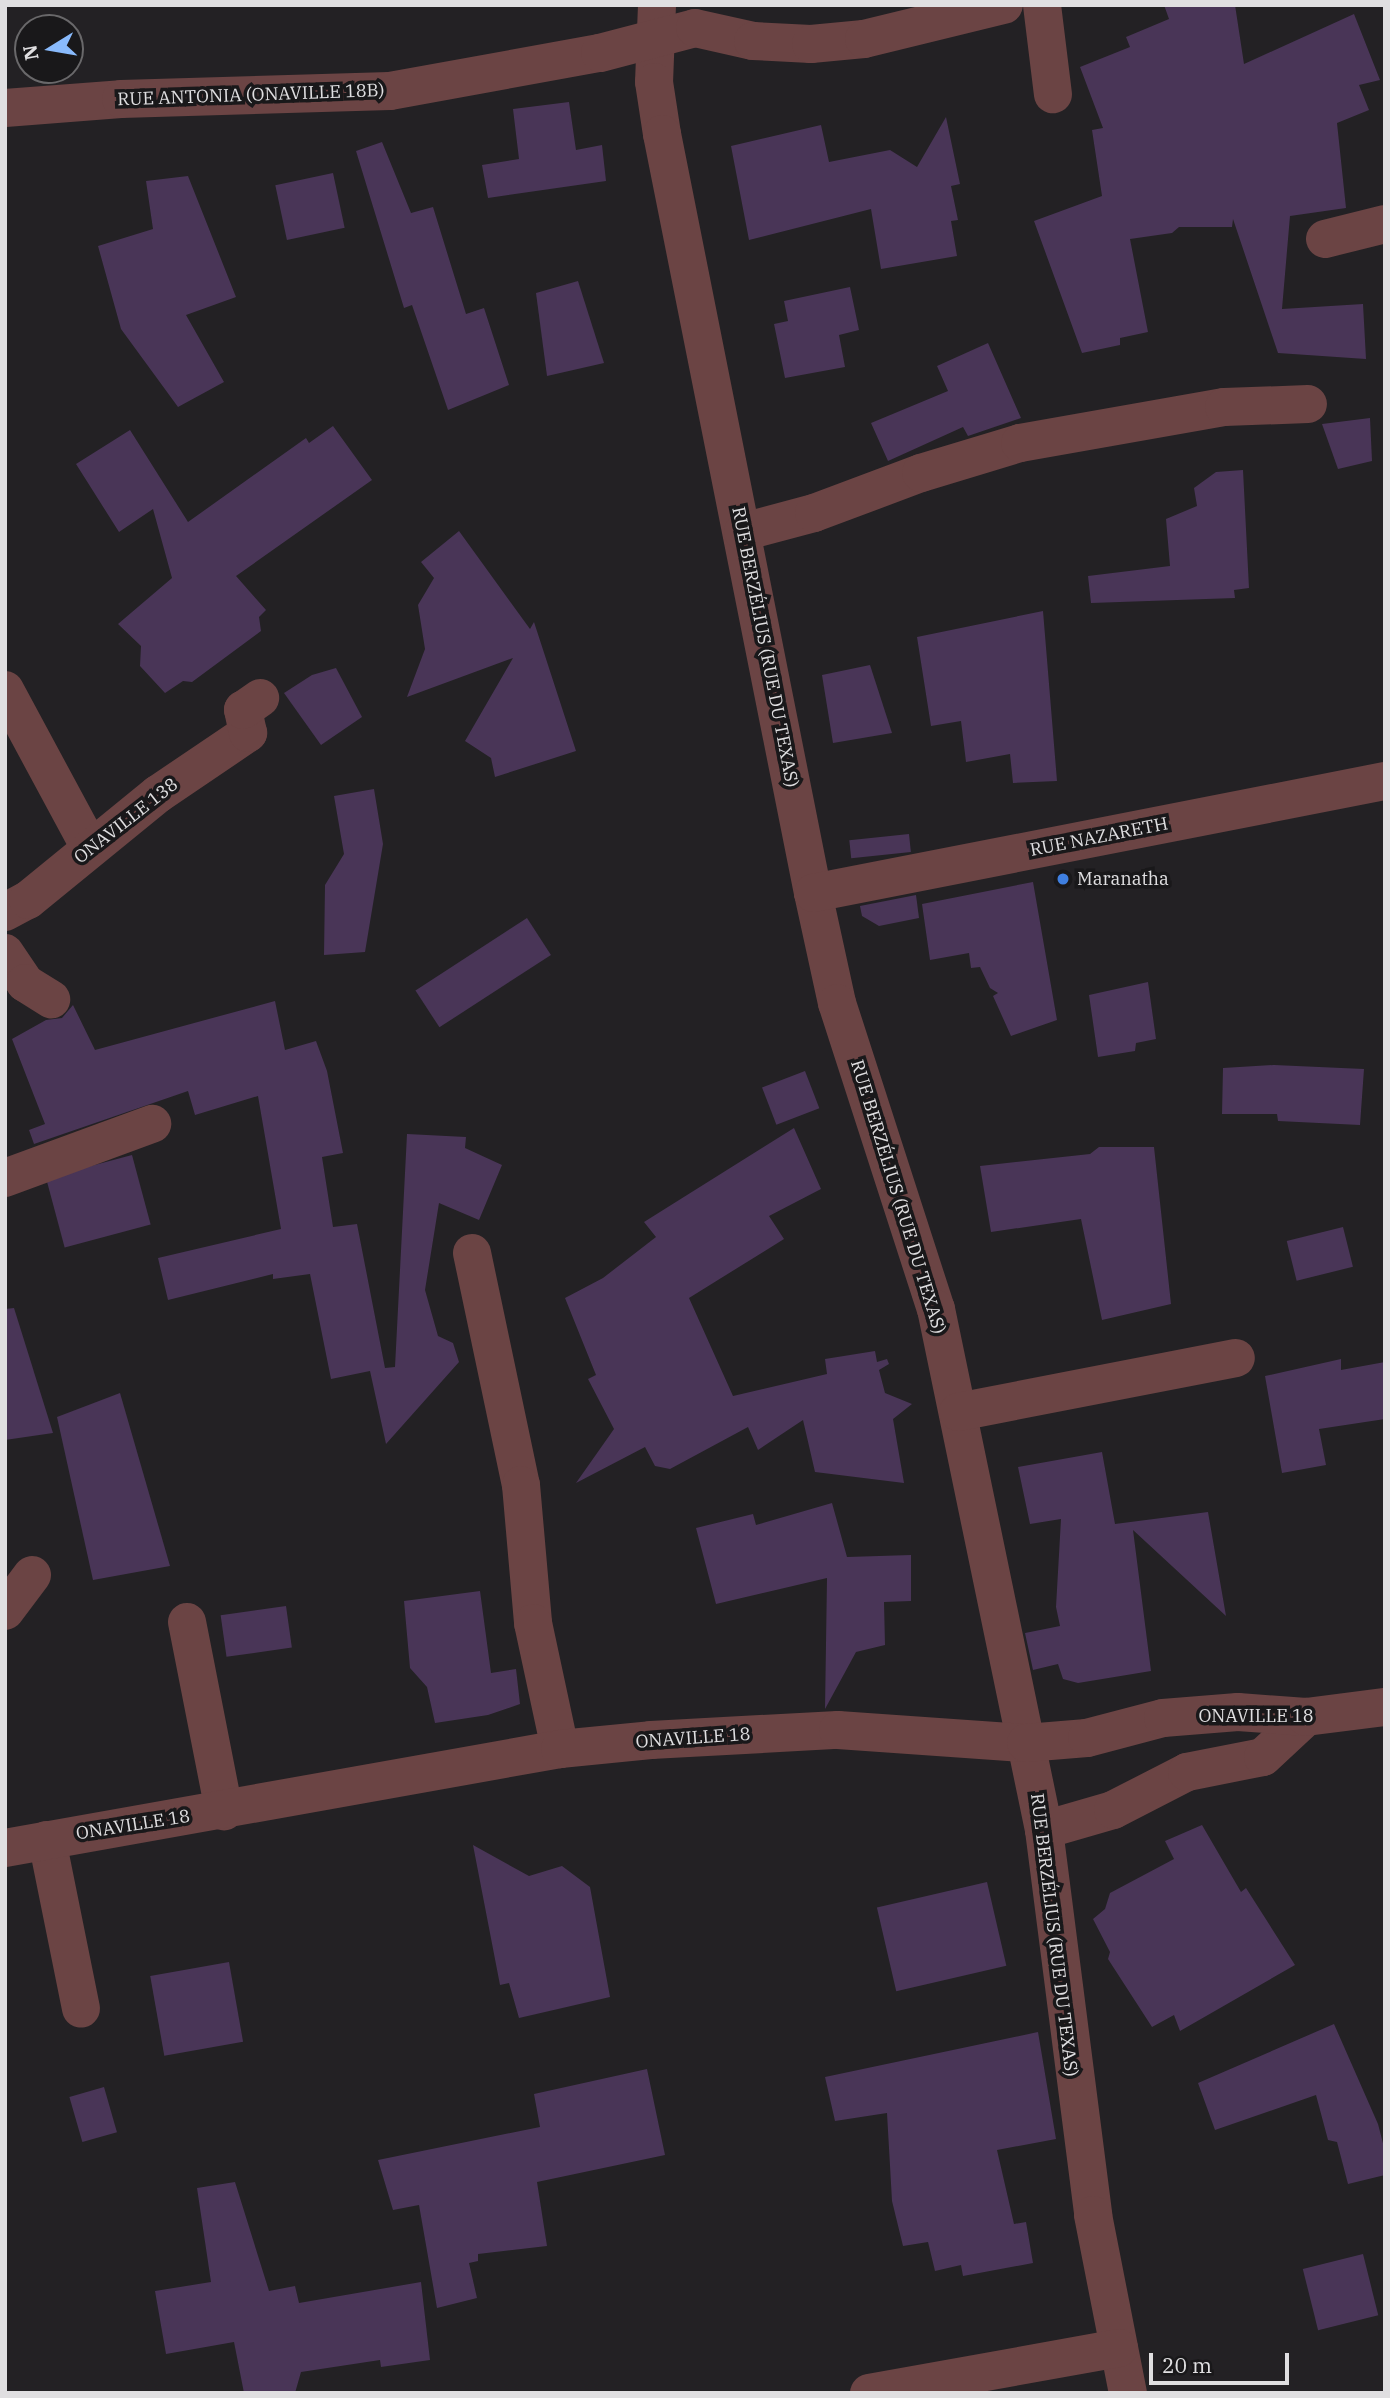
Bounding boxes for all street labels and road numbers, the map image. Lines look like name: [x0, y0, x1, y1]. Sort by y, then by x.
street label: RUE ANTONIA (ONAVILLE 18B): [117, 80, 385, 110]
street label: RUE BERZÉLIUS (RUE DU TEXAS): [727, 505, 803, 789]
street label: ONAVILLE 138: [70, 774, 182, 868]
street label: RUE NAZARETH: [1028, 813, 1170, 861]
street label: RUE BERZÉLIUS (RUE DU TEXAS): [846, 1057, 950, 1337]
street label: ONAVILLE 18: [1198, 1705, 1314, 1727]
street label: ONAVILLE 18: [635, 1723, 751, 1753]
street label: RUE BERZÉLIUS (RUE DU TEXAS): [1026, 1792, 1082, 2078]
street label: ONAVILLE 18: [74, 1805, 192, 1845]

